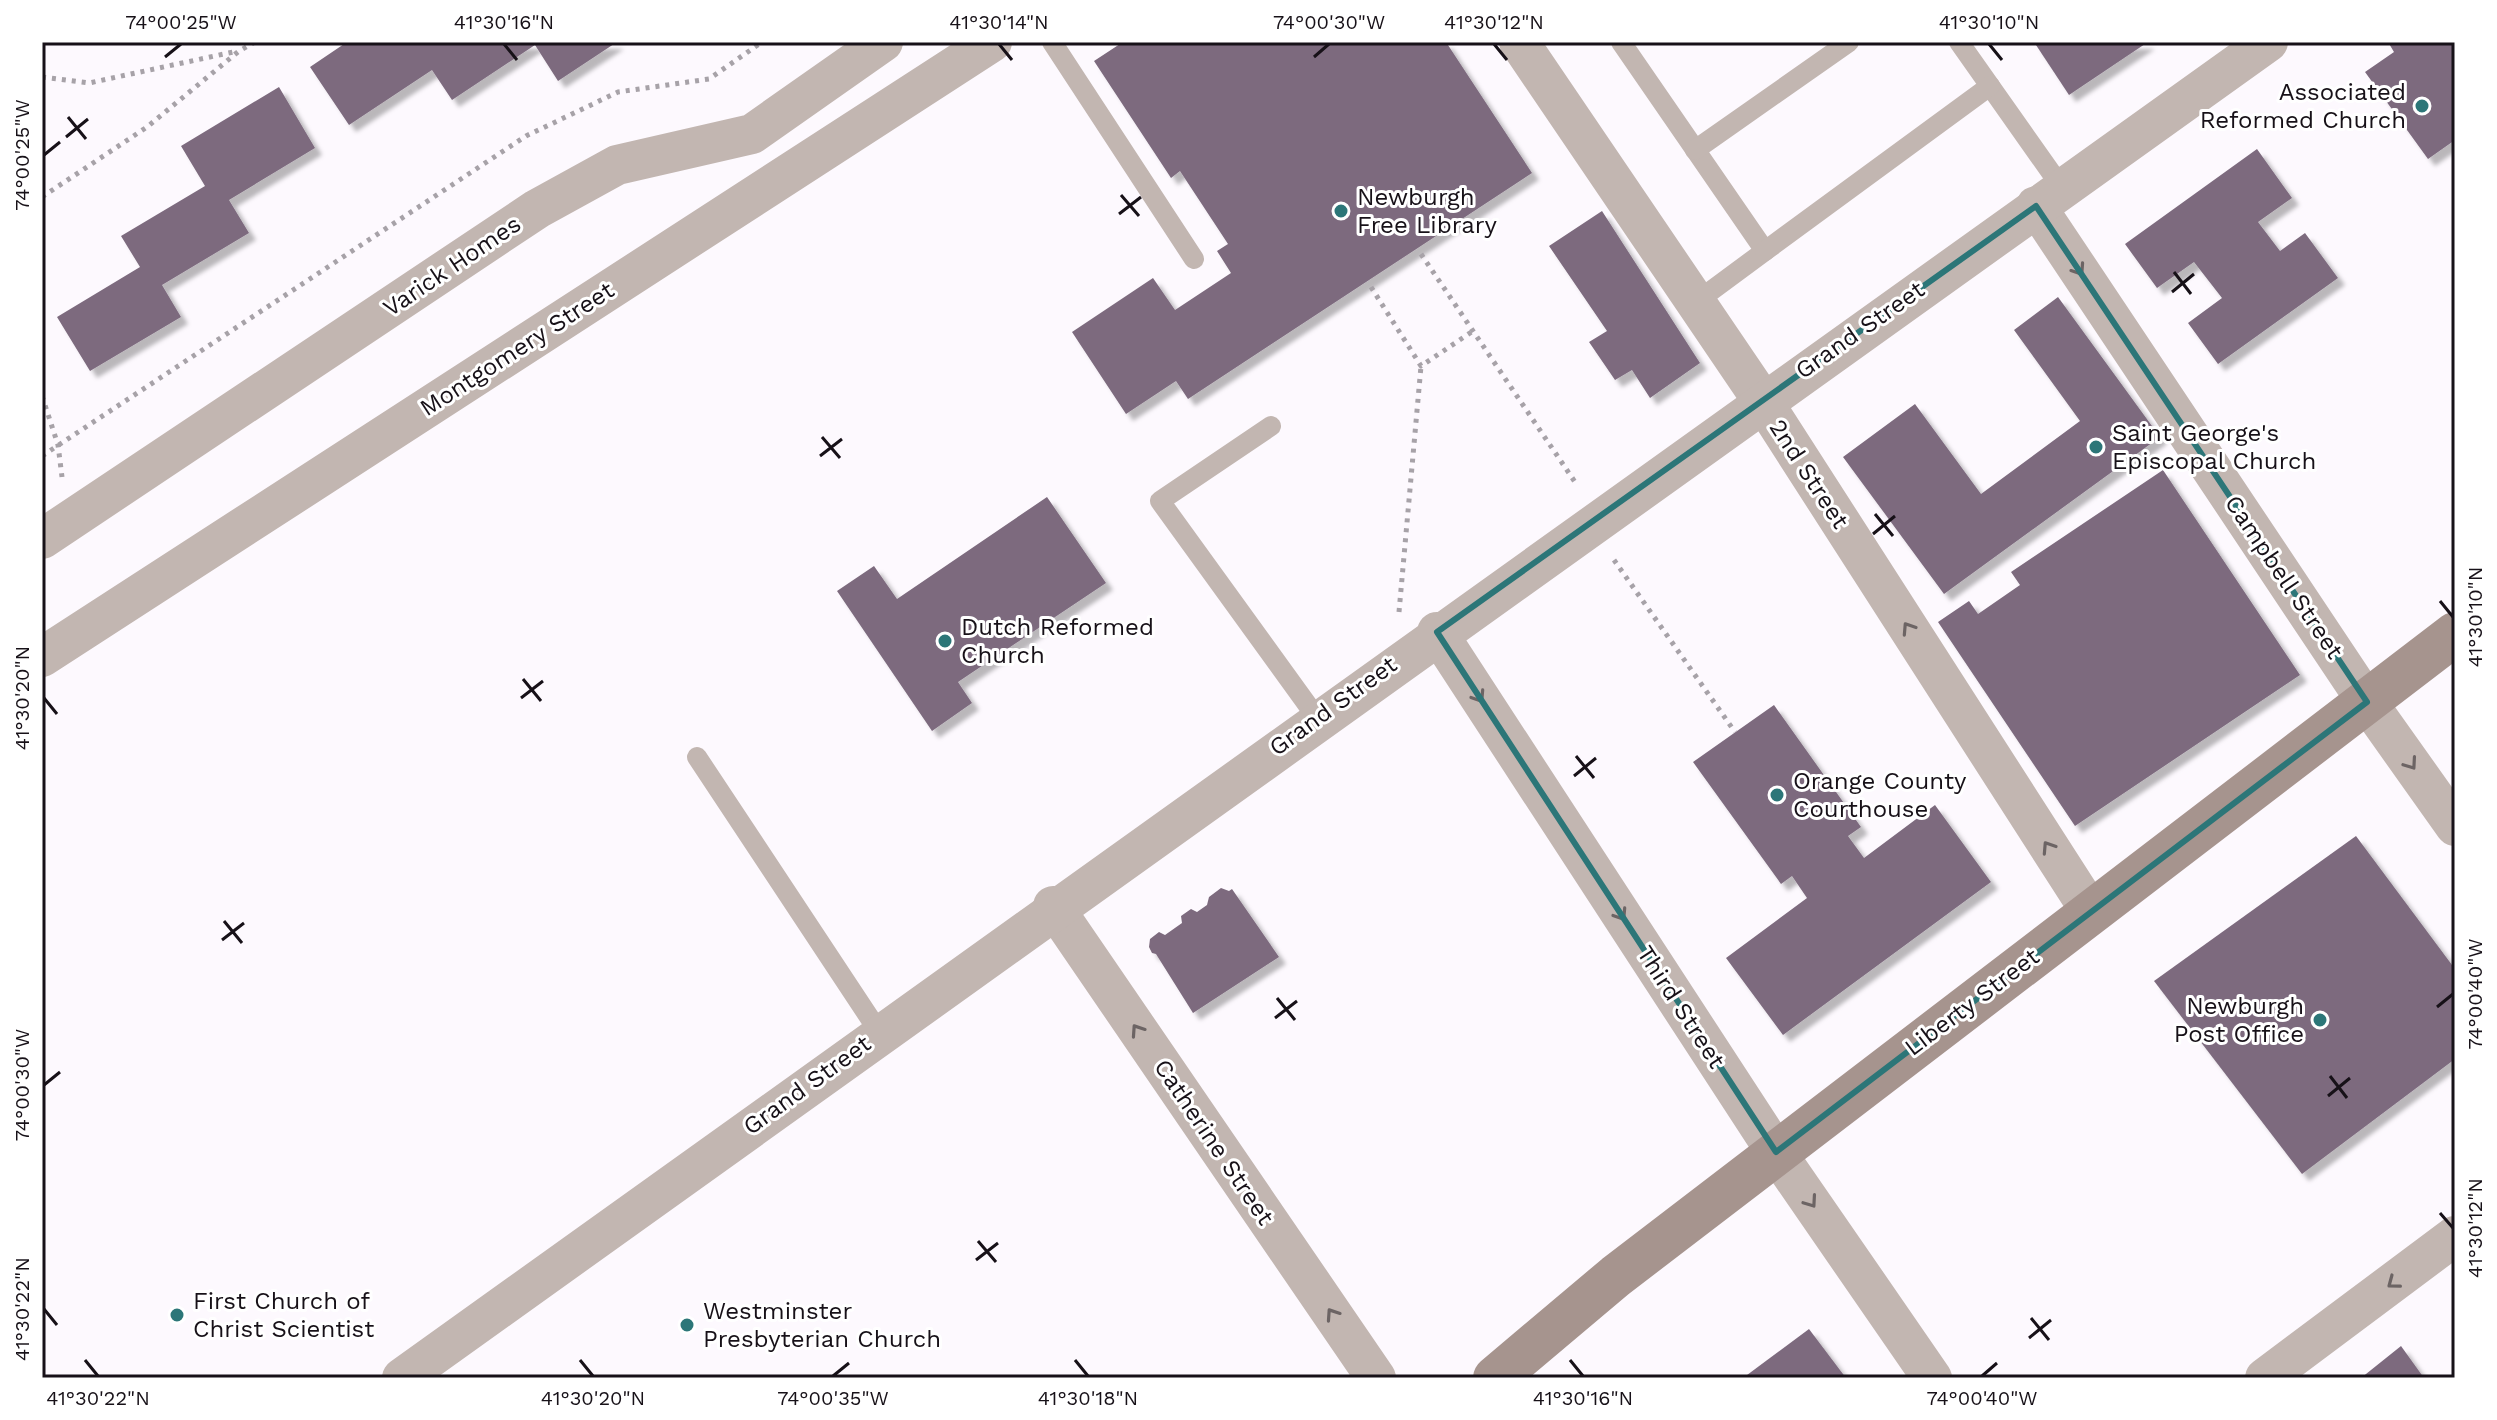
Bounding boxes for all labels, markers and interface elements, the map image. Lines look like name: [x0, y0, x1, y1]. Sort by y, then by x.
text: 74°00'25"W: [125, 10, 237, 34]
text: 41°30'16"N: [454, 10, 554, 34]
text: 41°30'14"N: [949, 10, 1049, 34]
text: 74°00'30"W: [1273, 10, 1385, 34]
text: 41°30'12"N: [1444, 10, 1544, 34]
text: 41°30'10"N: [1939, 10, 2039, 34]
place label: Associated Reformed Church: [2200, 78, 2406, 134]
marker: Associated Reformed Church: [2413, 97, 2431, 115]
text: 74°00'25"W: [10, 99, 34, 211]
place label: Newburgh Free Library: [1357, 183, 1498, 239]
marker: Newburgh Free Library: [1332, 202, 1350, 220]
street label: Varick Homes: [378, 210, 526, 322]
one-way arrow: [2069, 262, 2084, 276]
street label: Grand Street: [1790, 275, 1930, 385]
street label: Montgomery Street: [415, 276, 619, 422]
street label: 2nd Street: [1763, 414, 1855, 534]
place label: Saint George's Episcopal Church: [2112, 419, 2316, 475]
marker: Saint George's Episcopal Church: [2087, 438, 2105, 456]
street label: Campbell Street: [2219, 490, 2349, 664]
text: 41°30'10"N: [2463, 567, 2487, 667]
place label: Dutch Reformed Church: [961, 613, 1154, 669]
one-way arrow: [1903, 622, 1918, 636]
marker: Dutch Reformed Church: [936, 632, 954, 650]
text: 41°30'20"N: [10, 646, 34, 750]
street label: Grand Street: [1264, 650, 1402, 762]
one-way arrow: [1470, 689, 1485, 703]
one-way arrow: [2401, 755, 2416, 769]
place label: Orange County Courthouse: [1793, 767, 1967, 823]
marker: Orange County Courthouse: [1768, 786, 1786, 804]
one-way arrow: [2043, 841, 2058, 855]
one-way arrow: [1612, 906, 1627, 921]
text: 74°00'40"W: [2463, 939, 2487, 1049]
street label: Third Street: [1631, 941, 1731, 1073]
street label: Liberty Street: [1899, 942, 2045, 1062]
place label: Newburgh Post Office: [2174, 992, 2304, 1048]
marker: Newburgh Post Office: [2311, 1011, 2329, 1029]
one-way arrow: [1132, 1024, 1147, 1038]
text: 74°00'30"W: [10, 1029, 34, 1141]
street label: Grand Street: [738, 1029, 876, 1141]
street label: Catherine Street: [1148, 1054, 1280, 1230]
text: 41°30'12"N: [2463, 1178, 2487, 1278]
one-way arrow: [1801, 1194, 1816, 1208]
text: 41°30'22"N: [10, 1257, 34, 1361]
one-way arrow: [2387, 1273, 2401, 1287]
place label: First Church of Christ Scientist: [193, 1287, 374, 1343]
place label: Westminster Presbyterian Church: [703, 1297, 941, 1353]
marker: First Church of Christ Scientist: [168, 1306, 186, 1324]
one-way arrow: [1326, 1308, 1341, 1322]
marker: Westminster Presbyterian Church: [678, 1316, 696, 1334]
text: 41°30'22"N: [46, 1386, 150, 1410]
text: 41°30'20"N: [541, 1386, 645, 1410]
text: 74°00'35"W: [777, 1386, 889, 1410]
text: 41°30'18"N: [1038, 1386, 1138, 1410]
text: 41°30'16"N: [1533, 1386, 1633, 1410]
text: 74°00'40"W: [1927, 1386, 2037, 1410]

